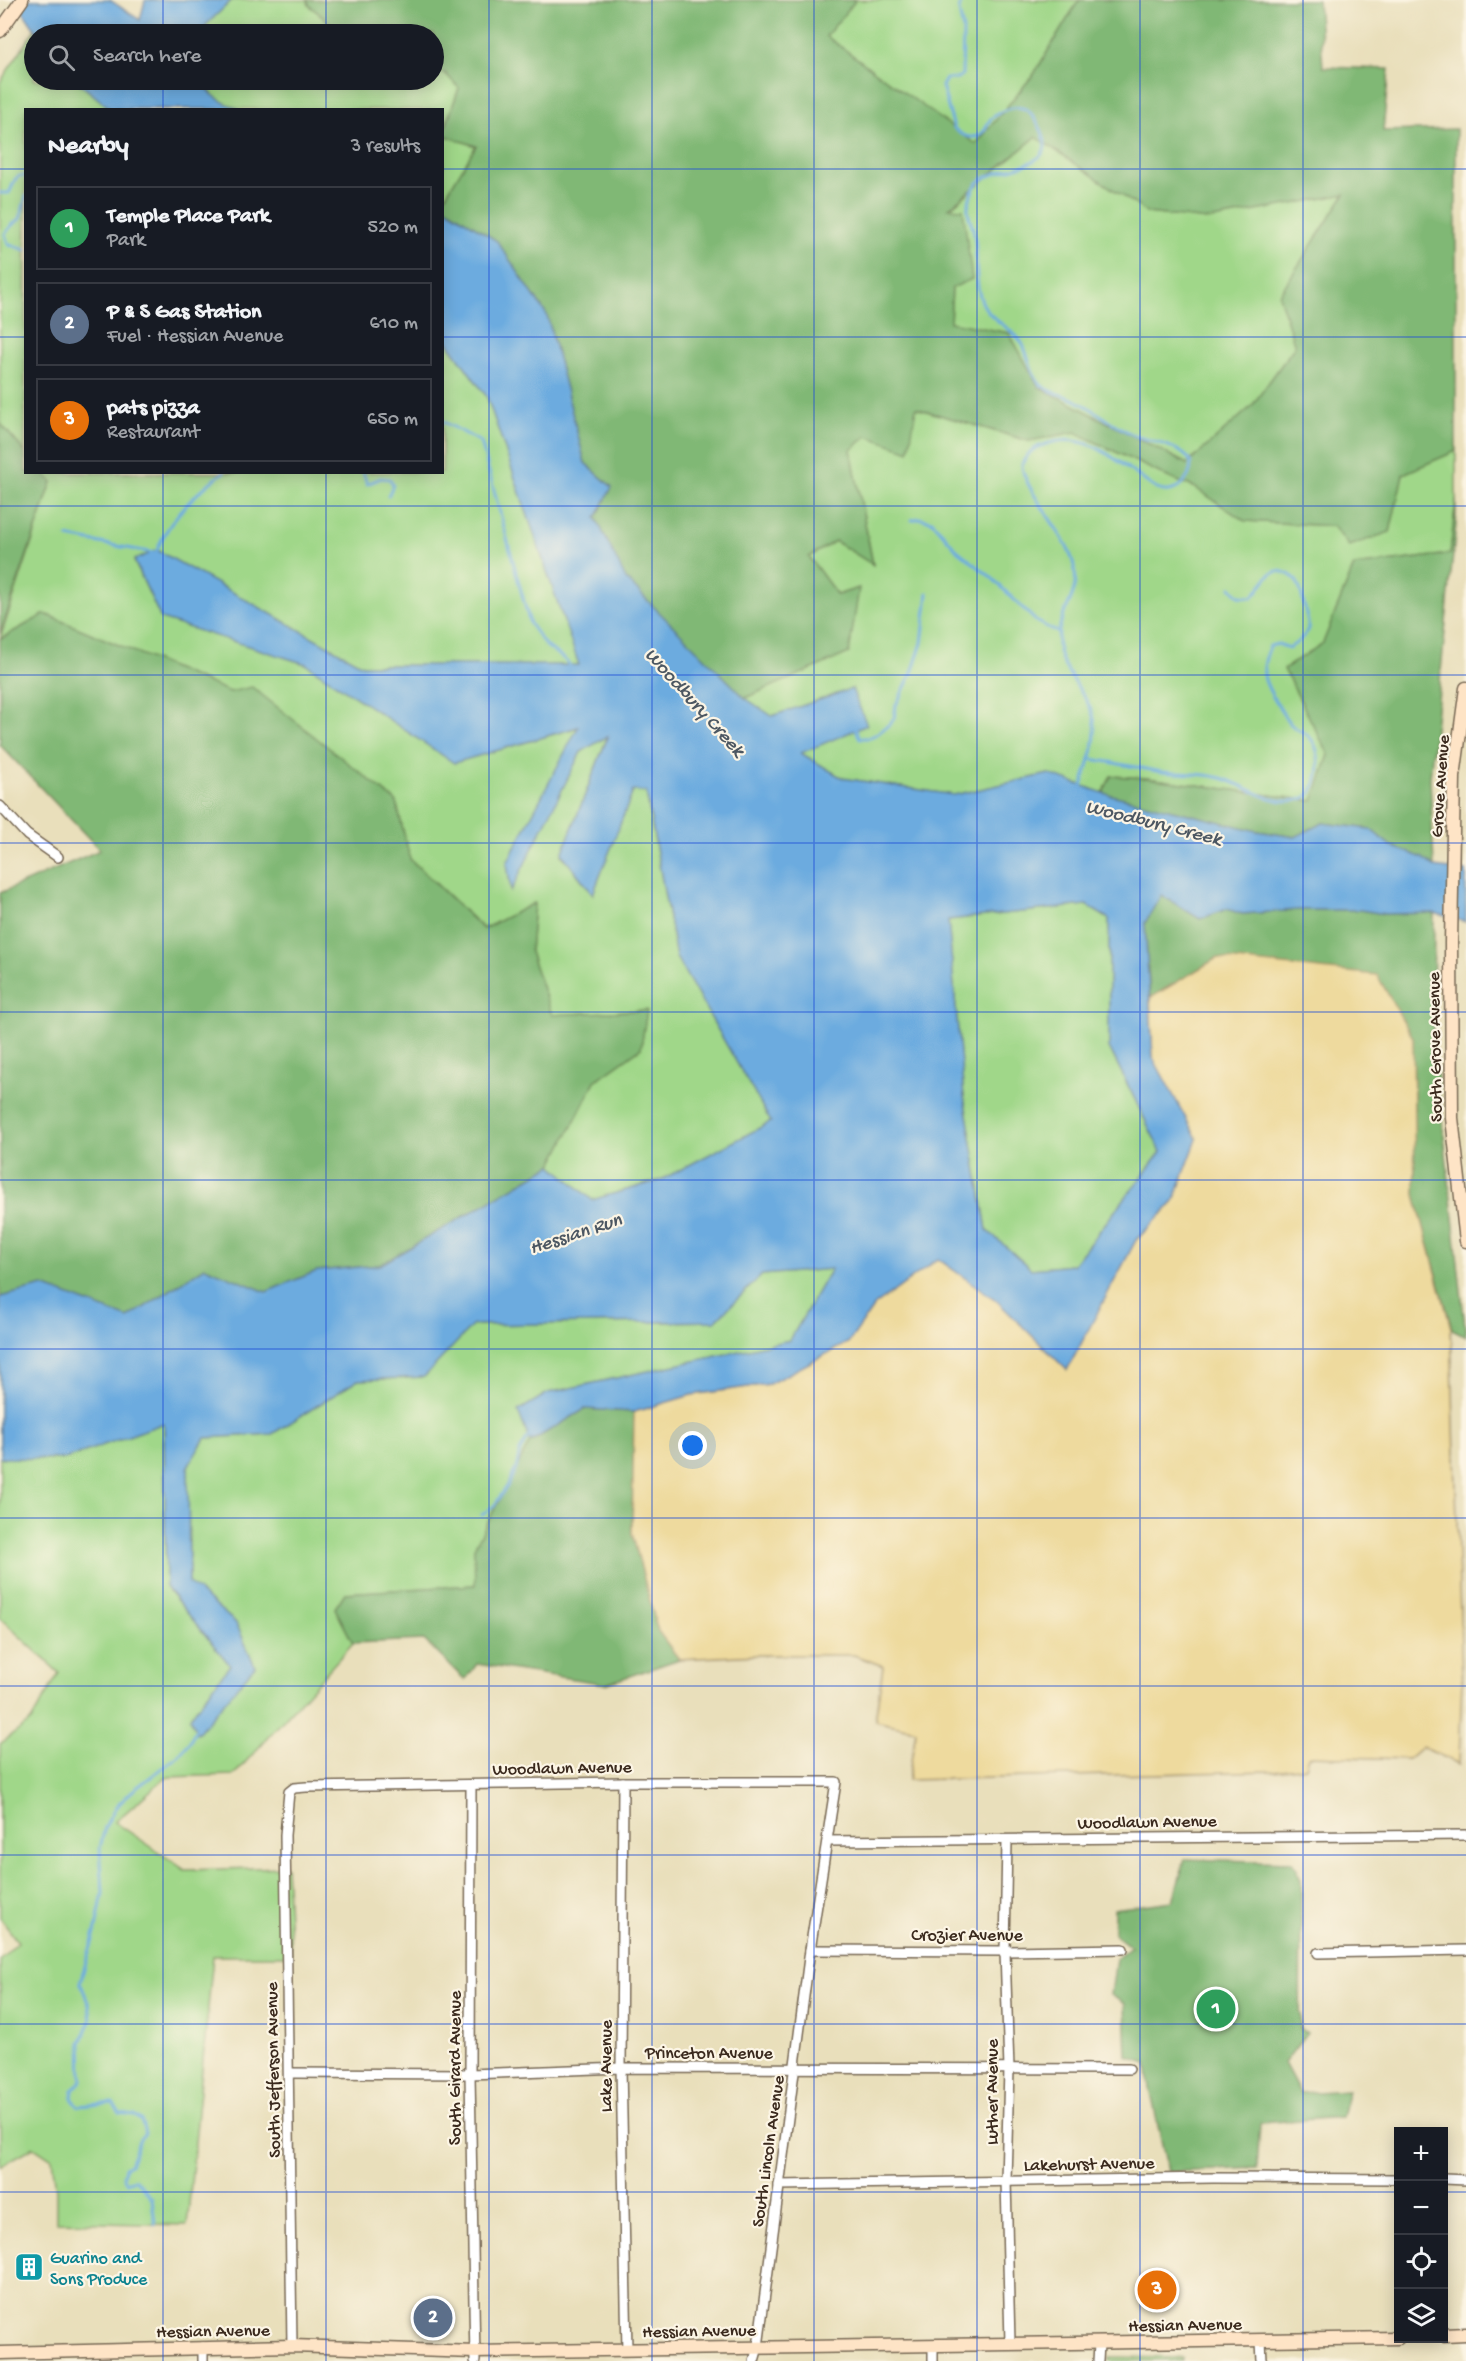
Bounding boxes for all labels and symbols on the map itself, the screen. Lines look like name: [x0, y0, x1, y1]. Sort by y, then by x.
water label: Woodbury Creek: [638, 644, 750, 764]
street label: Grove Avenue: [1427, 734, 1456, 838]
water label: Woodbury Creek: [1083, 796, 1225, 853]
street label: South Grove Avenue: [1425, 971, 1448, 1122]
water label: Hessian Run: [527, 1209, 626, 1261]
your location: [678, 1431, 707, 1460]
street label: Woodlawn Avenue: [492, 1758, 633, 1781]
street label: Woodlawn Avenue: [1077, 1812, 1218, 1835]
street label: Crozier Avenue: [911, 1926, 1023, 1947]
street label: South Jefferson Avenue: [262, 1981, 287, 2158]
pin: 1: [1196, 1986, 1236, 2032]
street label: South Girard Avenue: [446, 1990, 467, 2145]
street label: Lake Avenue: [597, 2019, 618, 2112]
street label: Luther Avenue: [983, 2038, 1004, 2145]
street label: Princeton Avenue: [644, 2044, 774, 2065]
street label: South Lincoln Avenue: [748, 2074, 791, 2228]
street label: Lakehurst Avenue: [1023, 2154, 1155, 2177]
place label: Guarino and Sons Produce: [50, 2249, 148, 2291]
building icon: Guarino and Sons Produce: [13, 2251, 45, 2283]
pin: 3: [1138, 2268, 1176, 2312]
pin: 2: [414, 2296, 452, 2340]
street label: Hessian Avenue: [1128, 2315, 1243, 2338]
street label: Hessian Avenue: [156, 2321, 271, 2344]
street label: Hessian Avenue: [642, 2321, 757, 2344]

